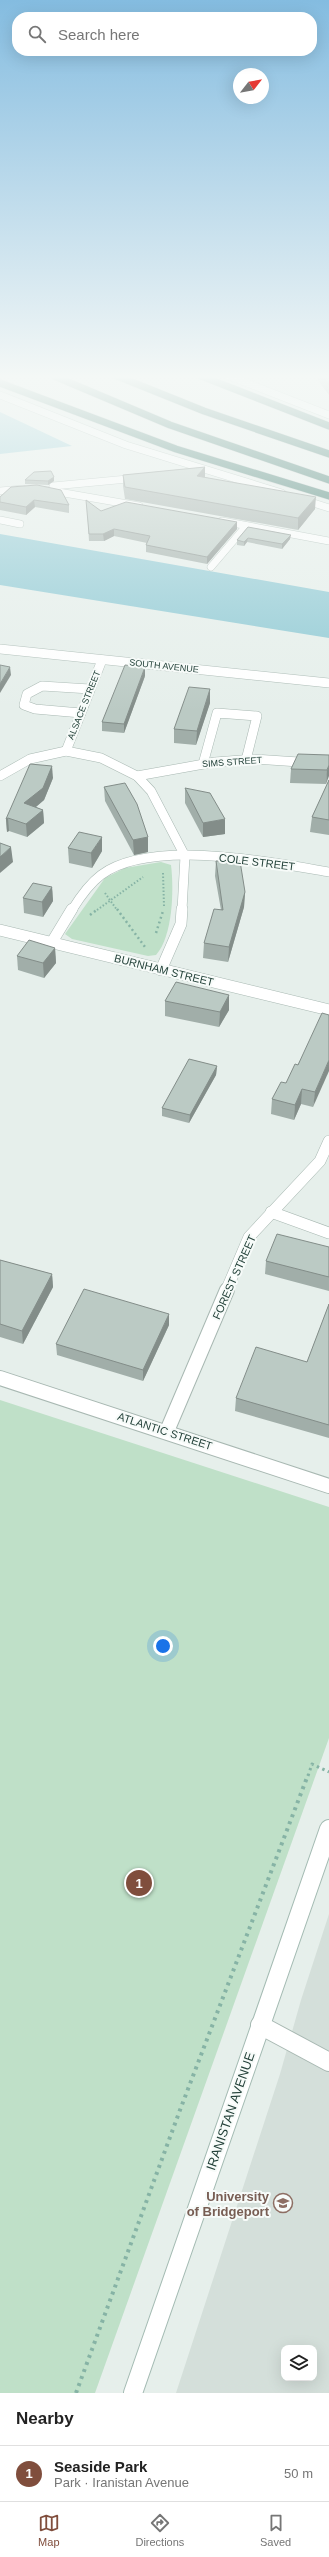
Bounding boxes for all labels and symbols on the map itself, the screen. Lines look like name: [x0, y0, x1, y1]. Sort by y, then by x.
north arrow: [233, 68, 269, 104]
street label: SOUTH AVENUE: [129, 657, 199, 675]
street label: ALSACE STREET: [66, 669, 103, 741]
street label: SIMS STREET: [202, 755, 263, 769]
street label: COLE STREET: [218, 851, 296, 873]
street label: BURNHAM STREET: [113, 952, 215, 988]
street label: FOREST STREET: [210, 1233, 258, 1321]
street label: ATLANTIC STREET: [116, 1410, 214, 1452]
your location: [153, 1636, 173, 1656]
pin: 1: [126, 1868, 152, 1898]
street label: IRANISTAN AVENUE: [203, 2050, 258, 2172]
place label: University of Bridgeport: [187, 2189, 270, 2219]
school or university icon: University of Bridgeport: [272, 2192, 294, 2214]

